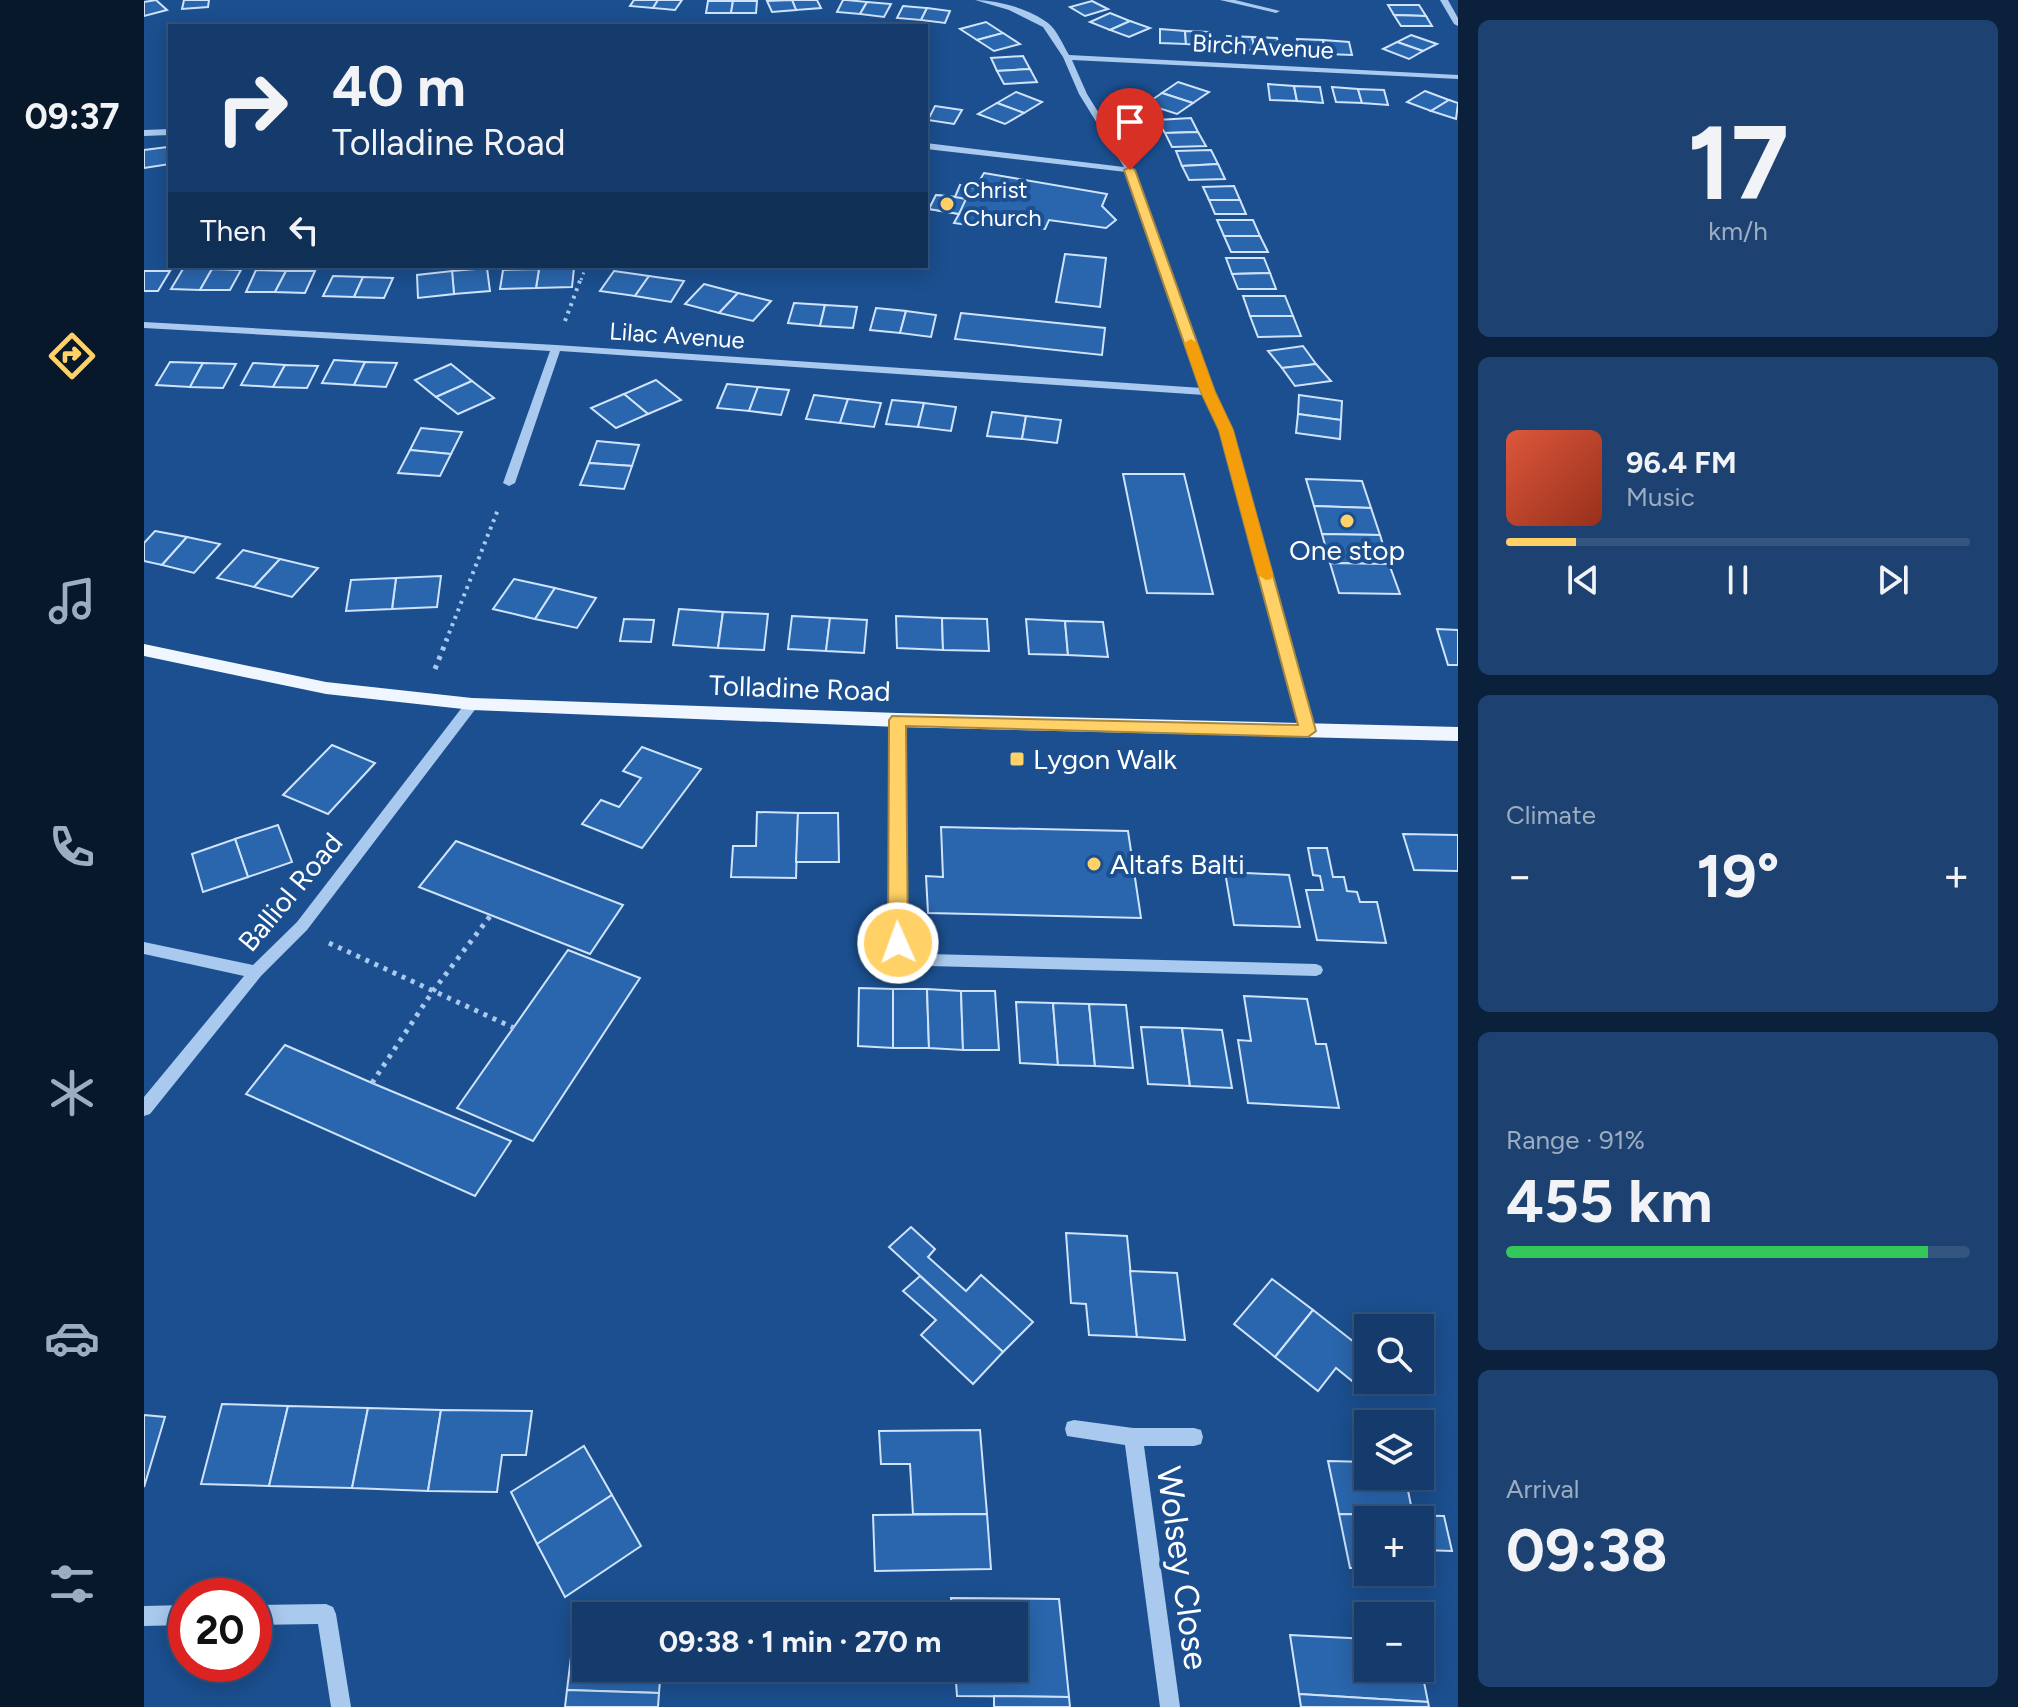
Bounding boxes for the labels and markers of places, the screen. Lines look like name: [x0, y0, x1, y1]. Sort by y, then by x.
pin: [1096, 88, 1164, 170]
place label: Christ Church: [963, 175, 1042, 232]
marker: Christ Church: [938, 195, 956, 213]
marker: One stop: [1338, 512, 1356, 530]
place label: One stop: [1289, 533, 1405, 567]
place label: Lygon Walk: [1033, 742, 1177, 776]
marker: Lygon Walk: [1008, 750, 1026, 768]
place label: Altafs Balti: [1110, 847, 1245, 881]
marker: Altafs Balti: [1085, 855, 1103, 873]

